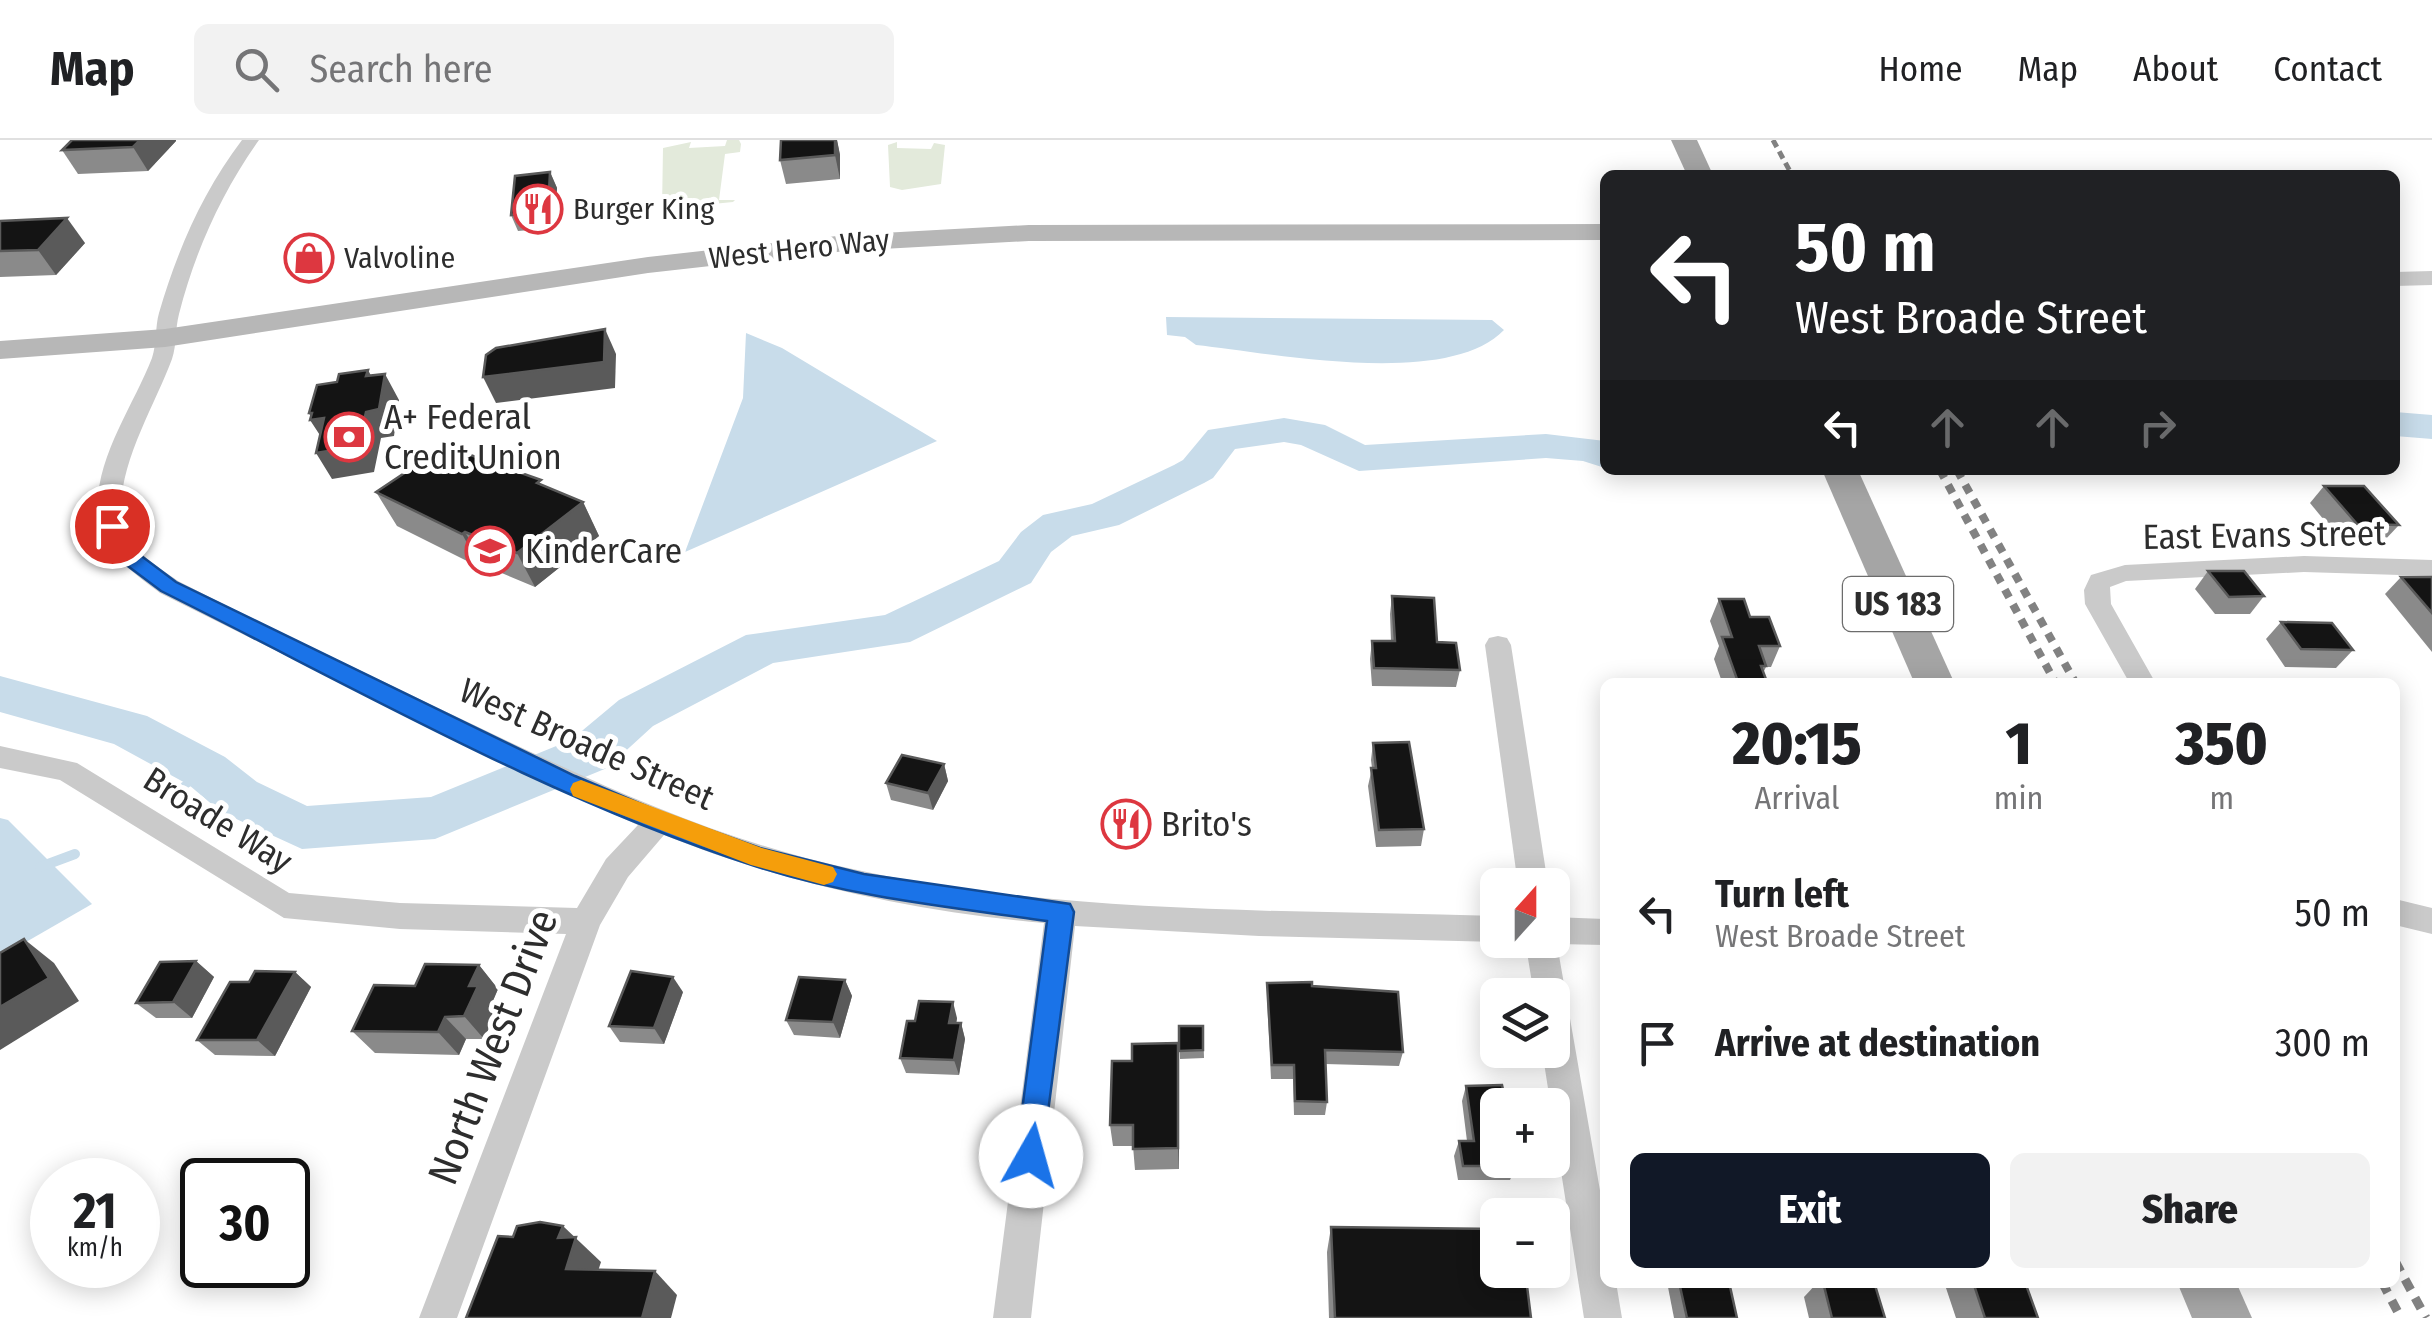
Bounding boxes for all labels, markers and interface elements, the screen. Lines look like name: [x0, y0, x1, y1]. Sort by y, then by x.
search box: [194, 24, 894, 114]
text: Map: [50, 40, 134, 98]
icon: search: [229, 42, 284, 97]
text: Search here: [309, 46, 493, 92]
text: Home: [1879, 48, 1962, 90]
text: Map: [2017, 48, 2078, 90]
text: About: [2133, 48, 2218, 90]
text: Contact: [2273, 48, 2382, 90]
restaurant icon: Burger King: [512, 183, 564, 235]
place label: Burger King: [573, 191, 715, 227]
text: 50 m: [1795, 206, 1936, 290]
icon: left: [1630, 210, 1760, 340]
street label: West Hero Way: [707, 222, 892, 276]
shop icon: Valvoline: [283, 232, 335, 284]
place label: Valvoline: [344, 240, 455, 276]
text: West Broade Street: [1795, 291, 2147, 345]
place label: A+ Federal Credit Union: [384, 396, 562, 478]
icon: left: [1815, 400, 1870, 455]
icon: ahead: [1920, 400, 1975, 455]
icon: ahead: [2025, 400, 2080, 455]
icon: right: [2130, 400, 2185, 455]
bank icon: A+ Federal Credit Union: [323, 411, 375, 463]
pin: [70, 484, 155, 569]
icon: arrive: [85, 499, 140, 554]
street label: East Evans Street: [2142, 512, 2386, 558]
school or university icon: KinderCare: [464, 525, 516, 577]
place label: KinderCare: [525, 530, 682, 572]
road number: US 183: [1843, 577, 1953, 631]
street label: West Broade Street: [453, 669, 721, 819]
text: 20:15: [1732, 708, 1862, 780]
text: 1: [2006, 708, 2032, 780]
text: 350: [2176, 708, 2268, 780]
street label: Broade Way: [136, 758, 300, 882]
text: Arrival: [1755, 779, 1839, 817]
text: min: [1994, 779, 2043, 817]
text: m: [2209, 779, 2234, 817]
restaurant icon: Brito's: [1100, 798, 1152, 850]
place label: Brito's: [1161, 803, 1252, 845]
north arrow: [1480, 868, 1570, 958]
map controls: [1480, 868, 1570, 1288]
text: Turn left: [1715, 871, 1849, 917]
icon: left: [1630, 886, 1685, 941]
text: 50 m: [2295, 890, 2370, 936]
street label: North West Drive: [418, 903, 568, 1191]
text: West Broade Street: [1715, 917, 1965, 955]
button: layers: [1480, 978, 1570, 1068]
icon: arrive: [1630, 1016, 1685, 1071]
text: Arrive at destination: [1715, 1020, 2040, 1066]
text: 300 m: [2275, 1020, 2370, 1066]
button: +: [1480, 1088, 1570, 1178]
position arrow: [979, 1104, 1083, 1208]
button: Exit: [1630, 1153, 1990, 1268]
button: Share: [2010, 1153, 2370, 1268]
speed limit sign: 30: [180, 1158, 310, 1288]
text: 21: [73, 1181, 117, 1241]
button: −: [1480, 1198, 1570, 1288]
text: km/h: [67, 1233, 123, 1263]

